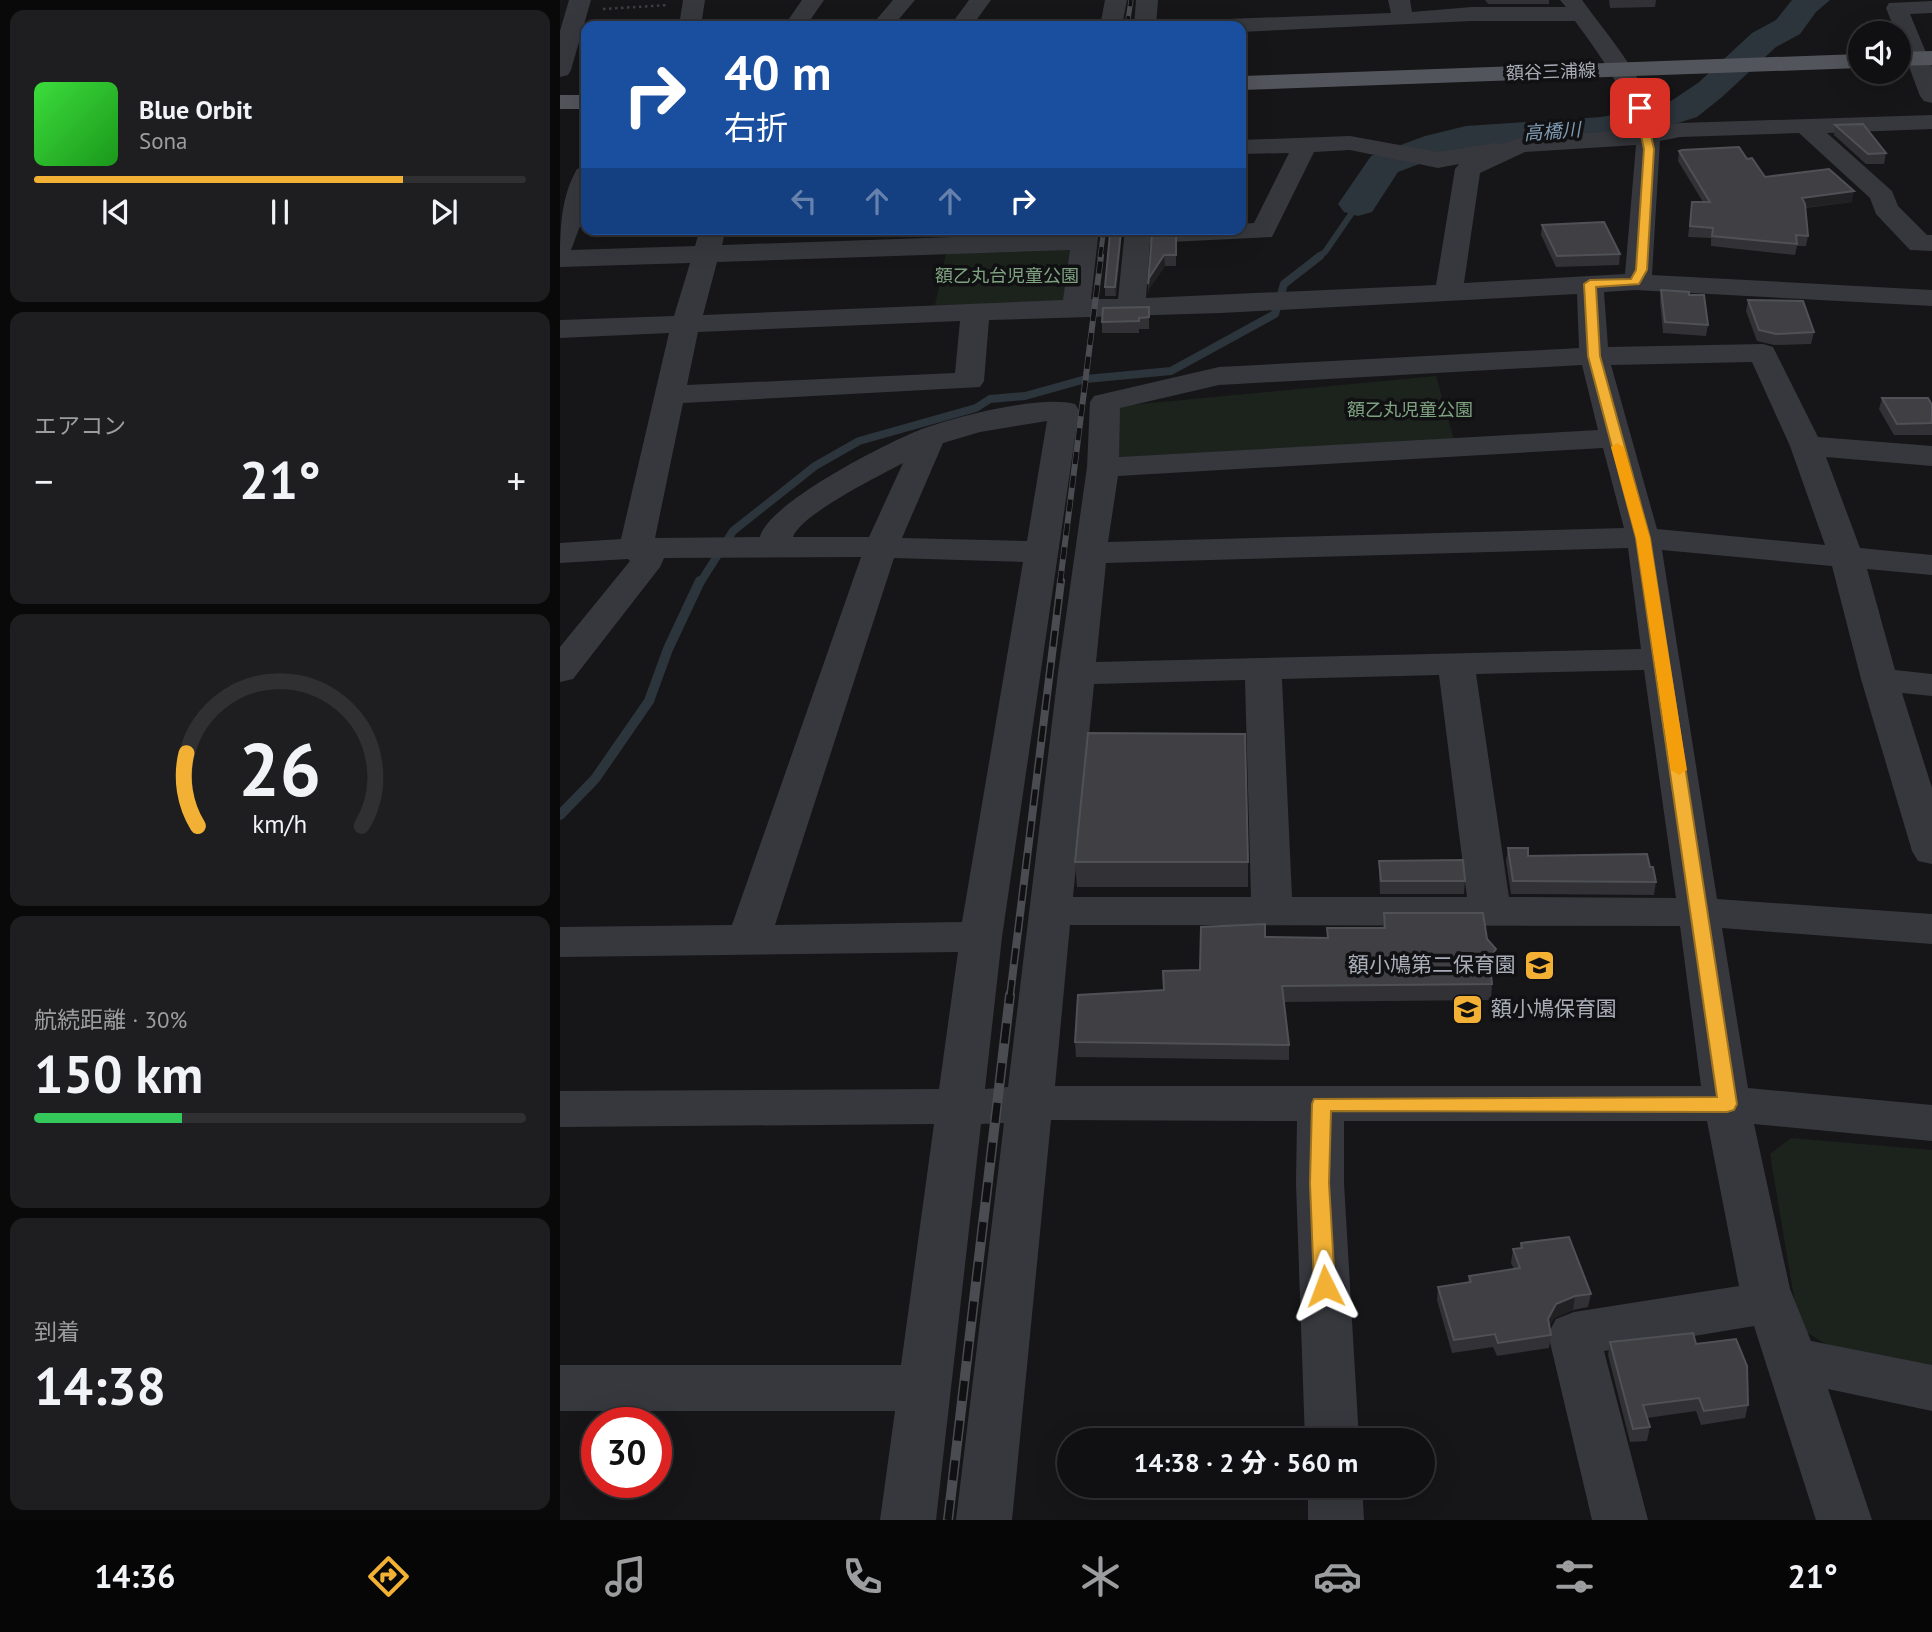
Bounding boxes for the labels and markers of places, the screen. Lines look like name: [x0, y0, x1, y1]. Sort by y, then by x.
pin: [1610, 78, 1670, 138]
school or university icon: 額小鳩第二保育園: [1522, 948, 1556, 982]
place label: 額小鳩第二保育園: [1348, 951, 1516, 978]
school or university icon: 額小鳩保育園: [1451, 992, 1485, 1026]
place label: 額小鳩保育園: [1491, 995, 1617, 1022]

